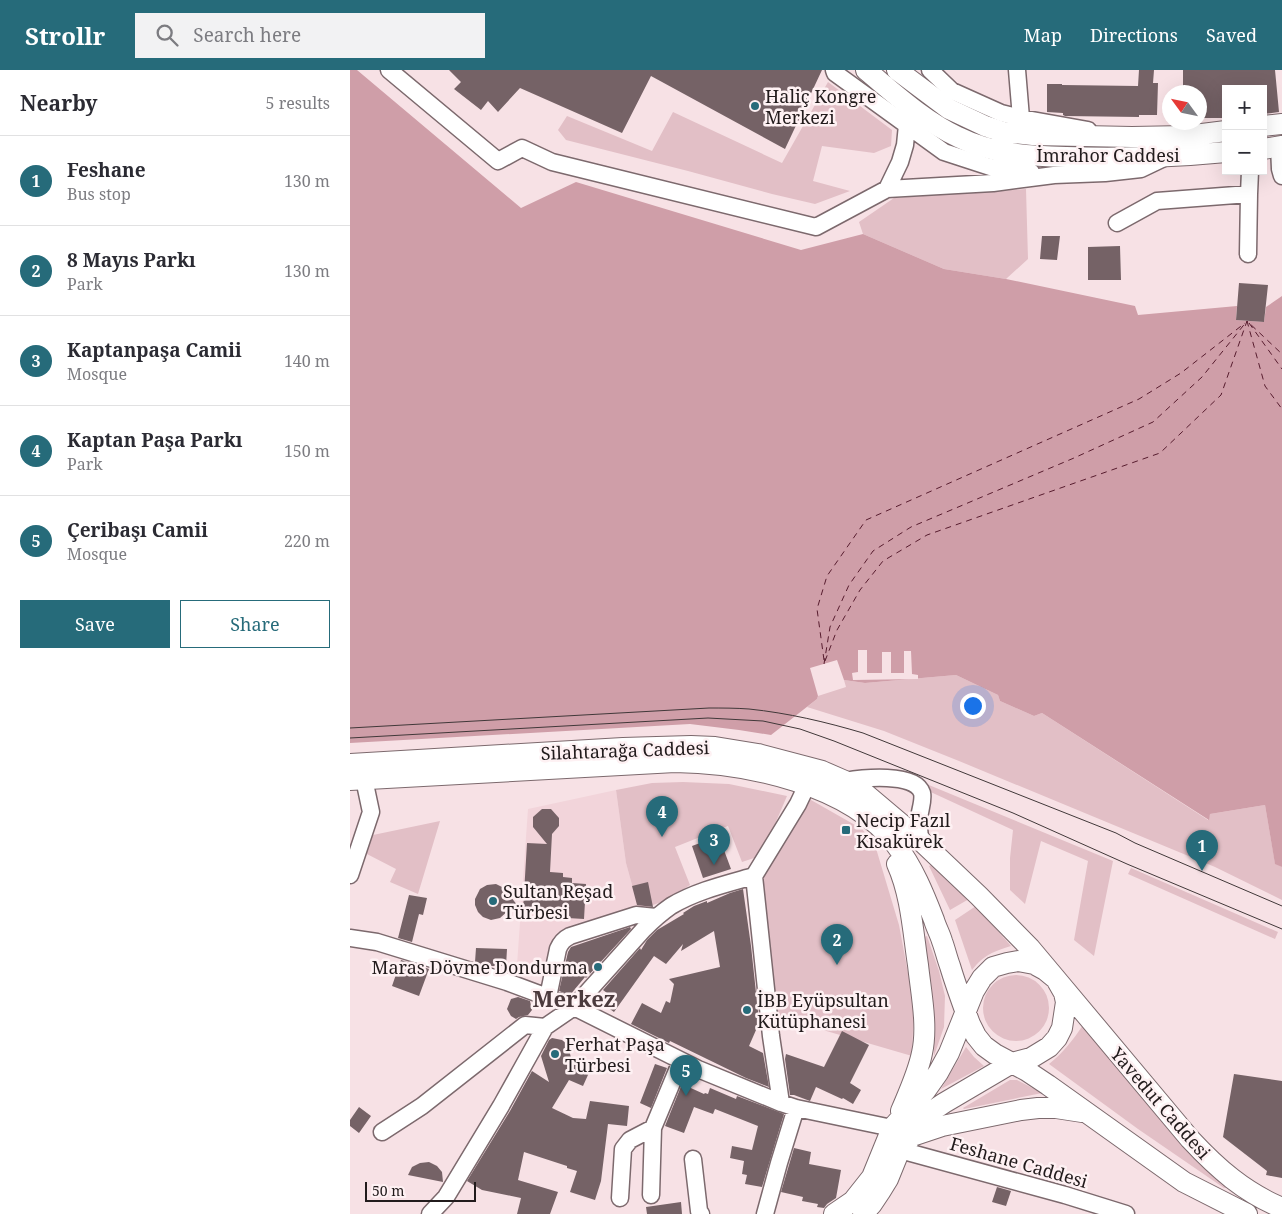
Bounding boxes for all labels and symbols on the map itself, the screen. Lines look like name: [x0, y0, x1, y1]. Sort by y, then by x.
place label: Haliç Kongre Merkezi: [765, 84, 876, 129]
north arrow: [1162, 85, 1207, 130]
marker: Haliç Kongre Merkezi: [749, 100, 761, 112]
street label: İmrahor Caddesi: [1036, 143, 1180, 167]
your location: [960, 693, 986, 719]
street label: Silahtarağa Caddesi: [540, 735, 710, 765]
pin: 4: [646, 796, 678, 837]
place label: Necip Fazıl Kısakürek: [856, 808, 951, 853]
pin: 3: [698, 824, 730, 865]
marker: Necip Fazıl Kısakürek: [840, 824, 852, 836]
pin: 1: [1186, 830, 1218, 871]
place label: Sultan Reşad Türbesi: [503, 879, 613, 924]
marker: Sultan Reşad Türbesi: [487, 895, 499, 907]
pin: 2: [821, 924, 853, 965]
place label: Maras Dövme Dondurma: [372, 955, 588, 979]
marker: Maras Dövme Dondurma: [592, 961, 604, 973]
district label: Merkez: [533, 983, 615, 1013]
place label: İBB Eyüpsultan Kütüphanesi: [757, 988, 889, 1033]
marker: İBB Eyüpsultan Kütüphanesi: [741, 1004, 753, 1016]
place label: Ferhat Paşa Türbesi: [565, 1032, 665, 1077]
street label: Yavedut Caddesi: [1105, 1041, 1216, 1164]
marker: Ferhat Paşa Türbesi: [549, 1048, 561, 1060]
pin: 5: [670, 1055, 702, 1096]
street label: Feshane Caddesi: [947, 1131, 1091, 1193]
scale bar: [365, 1179, 476, 1202]

